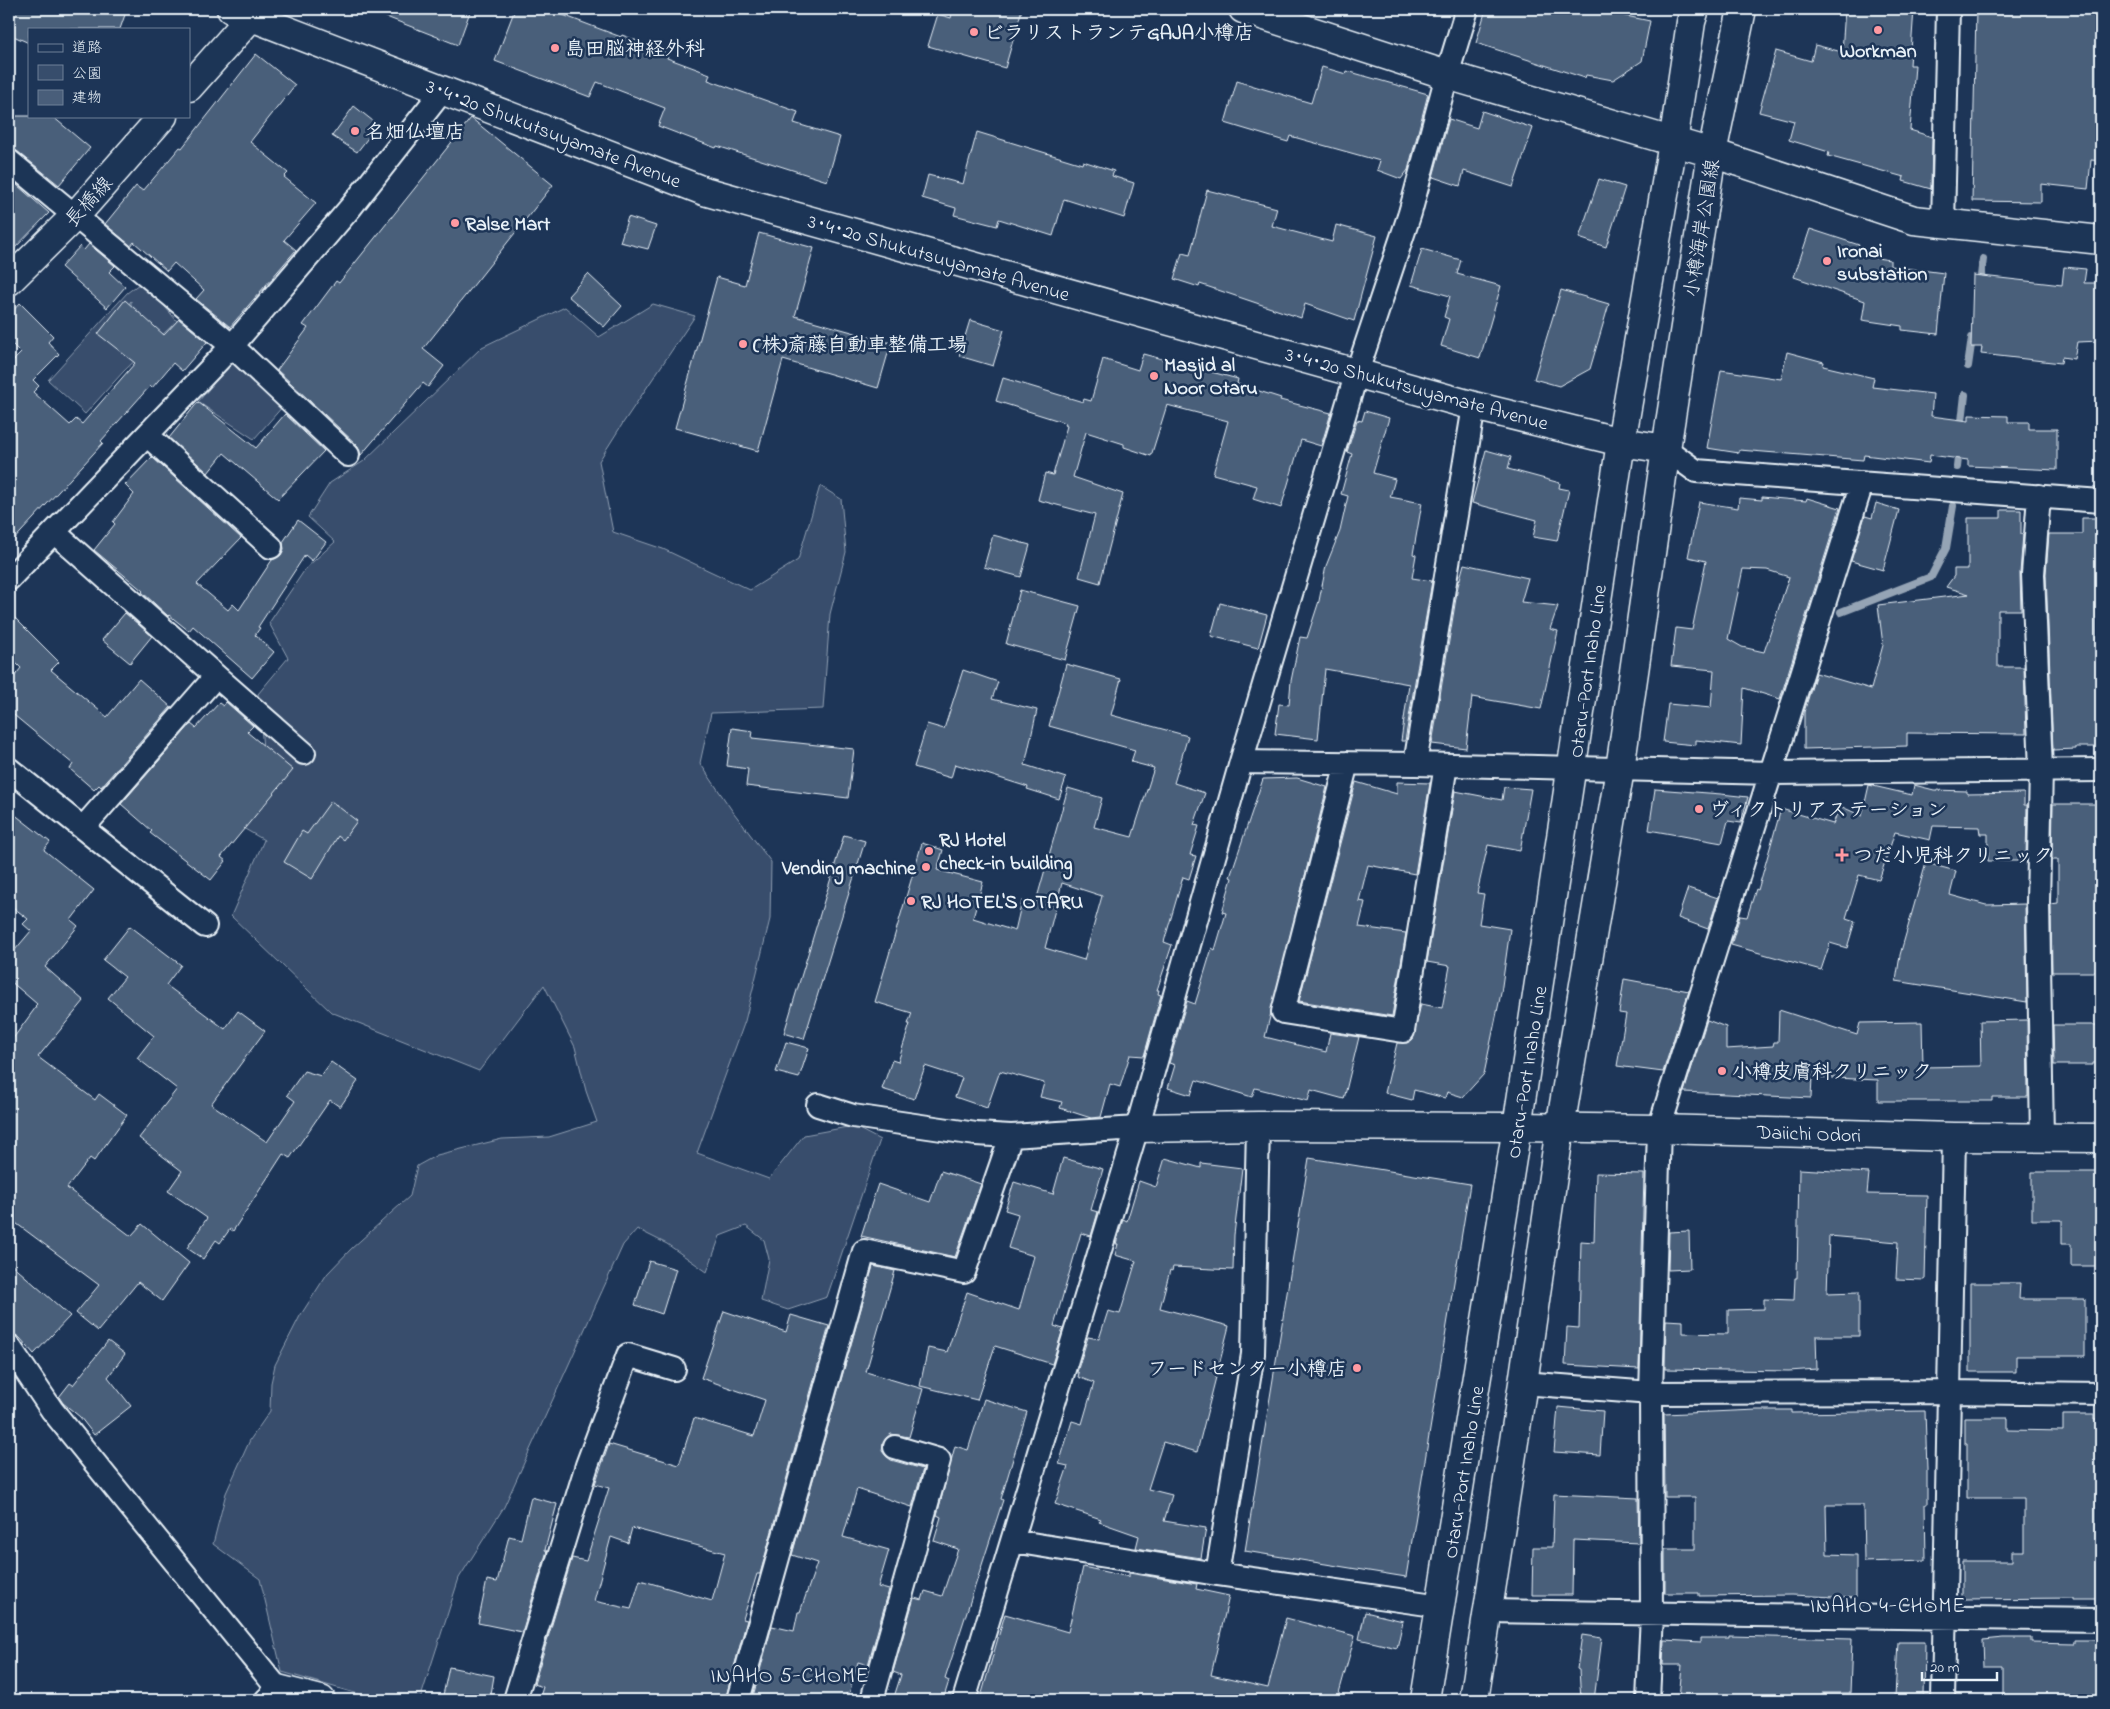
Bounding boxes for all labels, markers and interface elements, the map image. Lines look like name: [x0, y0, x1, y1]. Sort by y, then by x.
place label: ビラリストランテGAJA小樽店: [984, 20, 1254, 49]
marker: Workman: [1872, 24, 1884, 36]
marker: ビラリストランテGAJA小樽店: [968, 26, 980, 38]
legend: [28, 28, 190, 118]
place label: 島田脳神経外科: [565, 36, 705, 65]
text: 道路: [72, 37, 102, 59]
place label: Workman: [1839, 38, 1917, 67]
marker: 島田脳神経外科: [549, 42, 561, 54]
text: 公園: [72, 63, 102, 85]
street label: 3･4･20 Shukutsuyamate Avenue: [421, 73, 685, 197]
text: 建物: [72, 87, 102, 109]
place label: 名畑仏壇店: [365, 119, 465, 148]
marker: 名畑仏壇店: [349, 125, 361, 137]
street label: 小樽海岸公園線: [1678, 157, 1729, 300]
street label: 長橋線: [59, 171, 121, 235]
street label: 3･4･20 Shukutsuyamate Avenue: [804, 208, 1073, 311]
place label: Ralse Mart: [465, 211, 550, 240]
marker: Ralse Mart: [449, 217, 461, 229]
place label: Ironai substation: [1837, 238, 1928, 290]
marker: Ironai substation: [1821, 255, 1833, 267]
place label: (株)斎藤自動車整備工場: [753, 332, 967, 361]
marker: (株)斎藤自動車整備工場: [737, 338, 749, 350]
street label: 3･4･20 Shukutsuyamate Avenue: [1282, 341, 1551, 439]
place label: Masjid al Noor Otaru: [1164, 352, 1258, 404]
marker: Masjid al Noor Otaru: [1148, 370, 1160, 382]
street label: Otaru-Port Inaho Line: [1563, 583, 1616, 760]
place label: ヴィクトリアステーション: [1709, 797, 1947, 826]
marker: ヴィクトリアステーション: [1693, 803, 1705, 815]
place label: RJ Hotel check-in building: [939, 827, 1073, 880]
place label: つだ小児科クリニック: [1853, 843, 2053, 872]
marker: RJ Hotel check-in building: [923, 845, 935, 857]
marker: つだ小児科クリニック: [1835, 848, 1849, 862]
place label: Vending machine: [781, 855, 917, 885]
marker: Vending machine: [920, 861, 932, 873]
place label: RJ HOTEL'S OTARU: [921, 889, 1083, 918]
marker: RJ HOTEL'S OTARU: [905, 895, 917, 907]
street label: Otaru-Port Inaho Line: [1500, 984, 1556, 1161]
place label: 小樽皮膚科クリニック: [1732, 1059, 1932, 1088]
marker: 小樽皮膚科クリニック: [1716, 1065, 1728, 1077]
street label: Daiichi Odori: [1755, 1119, 1862, 1152]
place label: フードセンター小樽店: [1147, 1356, 1347, 1385]
marker: フードセンター小樽店: [1351, 1362, 1363, 1374]
street label: Otaru-Port Inaho Line: [1437, 1384, 1493, 1561]
district label: INAHO 4-CHOME: [1810, 1592, 1966, 1622]
scale bar: [1922, 1649, 1998, 1681]
text: 20 m: [1930, 1657, 1960, 1679]
district label: INAHO 5-CHOME: [710, 1662, 870, 1692]

